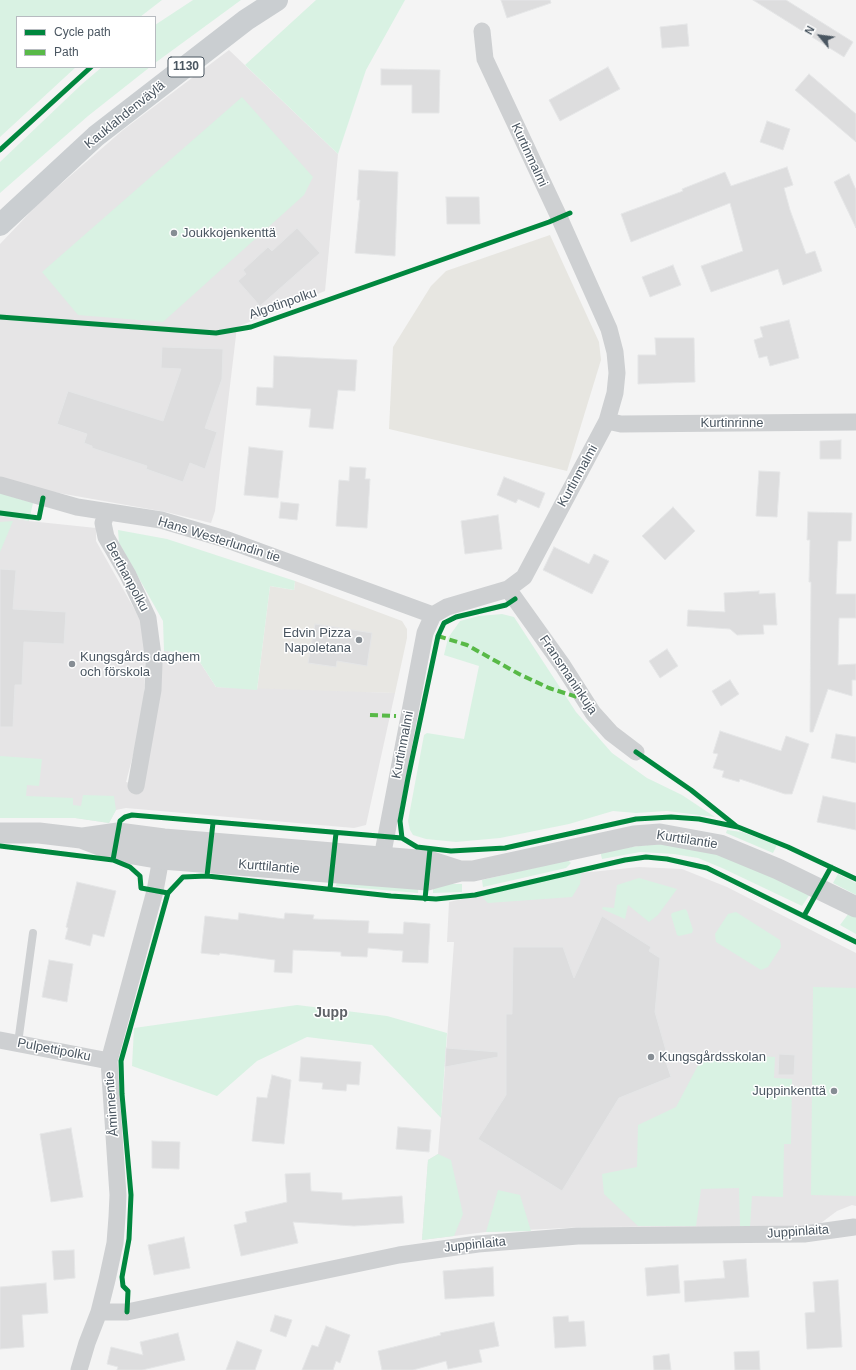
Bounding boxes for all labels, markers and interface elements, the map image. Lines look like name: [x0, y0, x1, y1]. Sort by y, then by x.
legend: [16, 16, 156, 68]
north arrow: [800, 16, 840, 56]
text: N: [802, 24, 817, 37]
text: Cycle path: [54, 25, 111, 39]
text: Path: [54, 45, 79, 59]
road number: 1130: [168, 57, 204, 77]
street label: Kauklahdenväylä: [82, 78, 168, 152]
street label: Kurtinmalmi: [507, 121, 551, 189]
place label: Joukkojenkenttä: [182, 225, 276, 241]
marker: Joukkojenkenttä: [169, 228, 179, 238]
street label: Algotinpolku: [247, 285, 319, 323]
street label: Kurtinrinne: [701, 415, 763, 431]
street label: Kurtinmalmi: [555, 442, 601, 510]
street label: Hans Westerlundin tie: [156, 514, 282, 566]
street label: Berthanpolku: [102, 540, 152, 614]
place label: Edvin Pizza Napoletana: [283, 625, 351, 656]
street label: Fransmaninkuja: [536, 632, 600, 718]
marker: Edvin Pizza Napoletana: [354, 635, 364, 645]
place label: Kungsgårds daghem och förskola: [80, 649, 200, 680]
marker: Kungsgårds daghem och förskola: [67, 659, 77, 669]
street label: Kurtinmalmi: [389, 710, 417, 780]
street label: Kurttilantie: [655, 827, 719, 853]
street label: Kurttilantie: [238, 857, 300, 877]
district label: Jupp: [314, 1005, 348, 1021]
street label: Pulpettipolku: [16, 1035, 92, 1065]
place label: Kungsgårdsskolan: [659, 1049, 766, 1065]
marker: Kungsgårdsskolan: [646, 1052, 656, 1062]
street label: Åminnentie: [102, 1071, 122, 1137]
place label: Juppinkenttä: [752, 1083, 826, 1099]
marker: Juppinkenttä: [829, 1086, 839, 1096]
street label: Juppinlaita: [766, 1222, 830, 1242]
street label: Juppinlaita: [443, 1234, 507, 1256]

